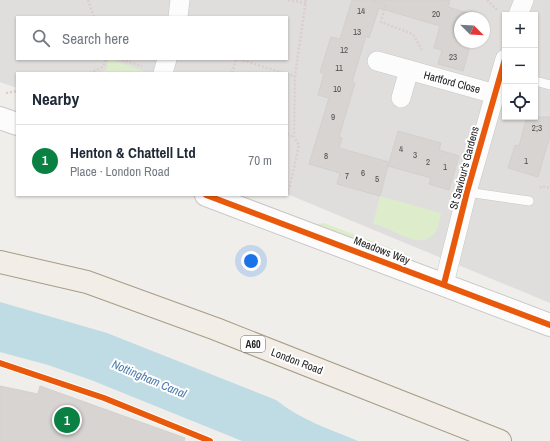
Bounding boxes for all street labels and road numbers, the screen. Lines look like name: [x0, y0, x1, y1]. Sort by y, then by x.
street label: Hartford Close: [422, 68, 482, 96]
street label: St Saviour's Gardens: [446, 124, 482, 211]
street label: Meadows Way: [352, 233, 412, 267]
road number: A60: [241, 336, 265, 352]
street label: London Road: [269, 345, 325, 377]

